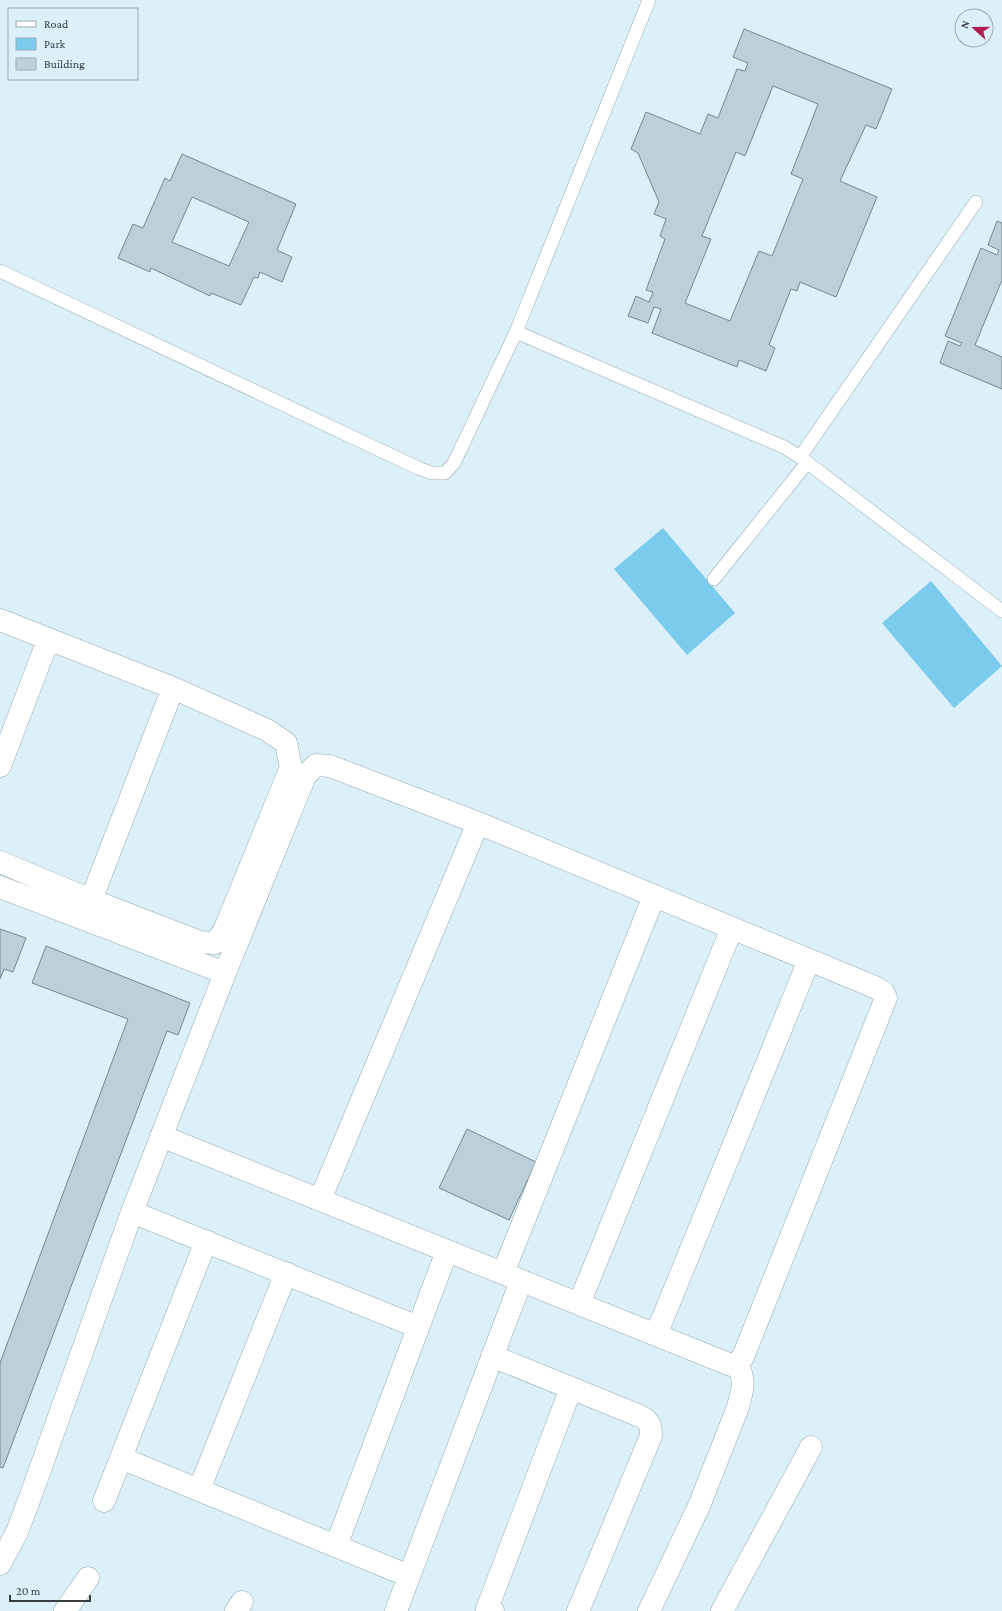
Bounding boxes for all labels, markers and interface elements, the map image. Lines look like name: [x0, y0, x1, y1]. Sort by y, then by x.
legend: [8, 8, 138, 80]
north arrow: [954, 8, 994, 48]
text: Road: [44, 17, 69, 31]
text: N: [958, 18, 972, 30]
text: Park: [44, 37, 66, 51]
text: Building: [44, 57, 85, 71]
scale bar: [10, 1577, 90, 1603]
text: 20 m: [16, 1584, 41, 1598]

